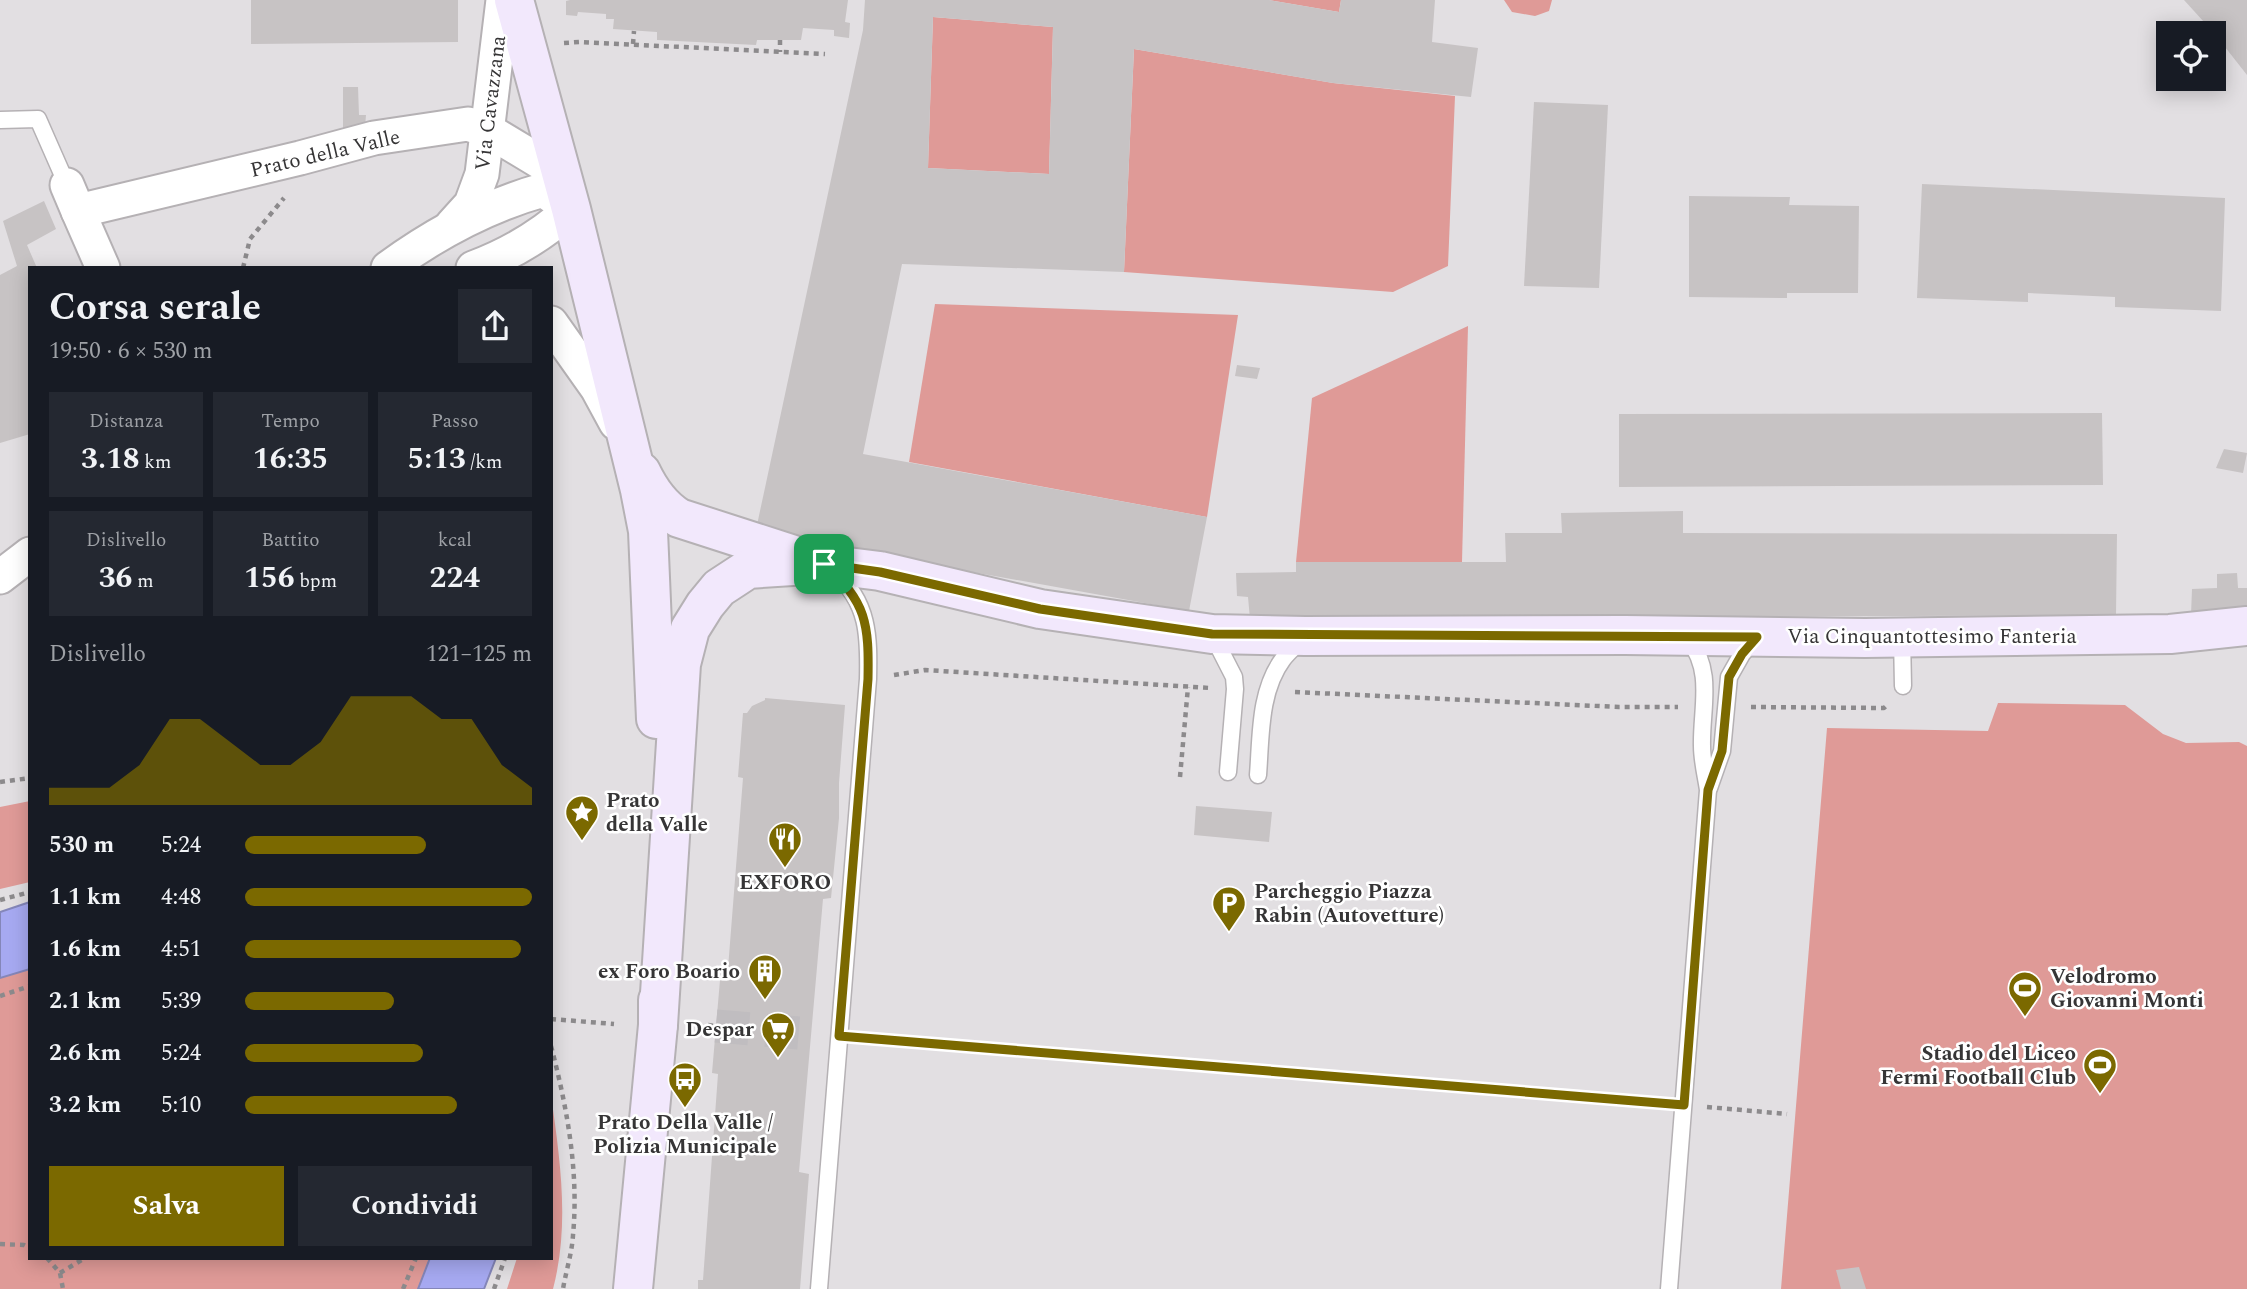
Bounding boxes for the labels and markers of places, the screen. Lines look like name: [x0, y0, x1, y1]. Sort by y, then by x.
pin: [794, 534, 854, 594]
place label: Prato della Valle: [606, 785, 708, 841]
place icon: Prato della Valle: [563, 793, 601, 842]
restaurant icon: EXFORO: [766, 820, 804, 869]
place label: EXFORO: [739, 867, 831, 899]
place label: Parcheggio Piazza Rabin (Autovetture): [1254, 876, 1444, 932]
parking icon: Parcheggio Piazza Rabin (Autovetture): [1210, 884, 1248, 933]
building icon: ex Foro Boario: [746, 952, 784, 1001]
place label: ex Foro Boario: [598, 956, 740, 988]
place label: Velodromo Giovanni Monti: [2050, 961, 2204, 1017]
sports icon: Velodromo Giovanni Monti: [2006, 969, 2044, 1018]
supermarket icon: Despar: [759, 1010, 797, 1059]
place label: Despar: [685, 1014, 754, 1046]
place label: Stadio del Liceo Fermi Football Club: [1880, 1038, 2076, 1094]
sports icon: Stadio del Liceo Fermi Football Club: [2081, 1046, 2119, 1095]
bus stop icon: Prato Della Valle / Polizia Municipale: [666, 1060, 704, 1109]
place label: Prato Della Valle / Polizia Municipale: [593, 1107, 777, 1163]

